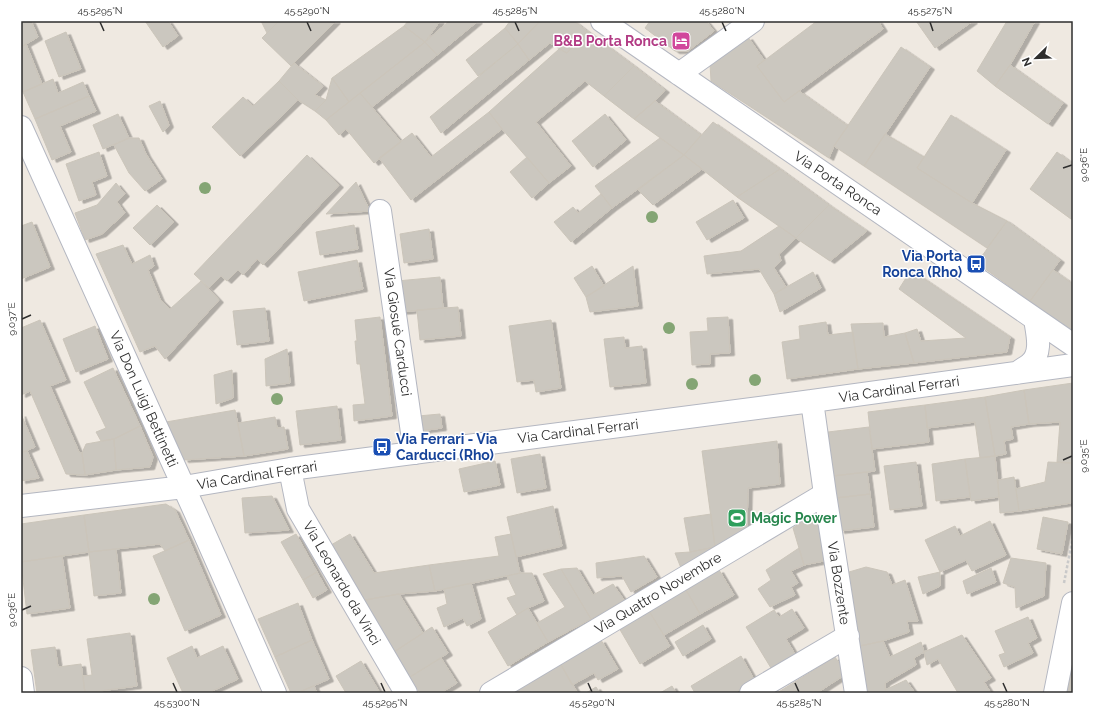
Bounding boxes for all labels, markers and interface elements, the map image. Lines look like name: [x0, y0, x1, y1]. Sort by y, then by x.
text: 45.5295°N: [77, 5, 123, 16]
text: 45.5290°N: [284, 5, 330, 16]
text: 45.5285°N: [492, 5, 538, 16]
text: 45.5280°N: [699, 5, 745, 16]
text: 45.5275°N: [908, 5, 952, 16]
hotel icon: B&B Porta Ronca: [670, 30, 692, 52]
place label: B&B Porta Ronca: [553, 33, 667, 49]
north arrow: [1016, 38, 1056, 78]
text: N: [1020, 55, 1035, 68]
street label: Via Porta Ronca: [791, 148, 885, 218]
text: 9.036°E: [1078, 148, 1089, 182]
place label: Via Porta Ronca (Rho): [882, 248, 962, 280]
bus stop icon: Via Porta Ronca (Rho): [965, 253, 987, 275]
street label: Via Giosuè Carducci: [381, 267, 415, 397]
text: 9.037°E: [6, 302, 17, 336]
street label: Via Don Luigi Bettinetti: [107, 328, 181, 470]
street label: Via Cardinal Ferrari: [838, 373, 960, 405]
street label: Via Cardinal Ferrari: [517, 416, 639, 446]
place label: Via Ferrari - Via Carducci (Rho): [396, 431, 497, 463]
bus stop icon: Via Ferrari - Via Carducci (Rho): [371, 436, 393, 458]
text: 9.035°E: [1078, 439, 1089, 473]
street label: Via Cardinal Ferrari: [196, 458, 318, 492]
sports icon: Magic Power: [726, 507, 748, 529]
place label: Magic Power: [751, 510, 837, 526]
street label: Via Leonardo da Vinci: [300, 518, 384, 648]
street label: Via Bozzente: [825, 540, 853, 626]
street label: Via Quattro Novembre: [592, 549, 724, 637]
text: 9.036°E: [6, 593, 17, 627]
text: 45.5300°N: [154, 697, 200, 708]
text: 45.5295°N: [362, 697, 408, 708]
text: 45.5290°N: [569, 697, 615, 708]
text: 45.5285°N: [776, 697, 822, 708]
text: 45.5280°N: [984, 697, 1030, 708]

